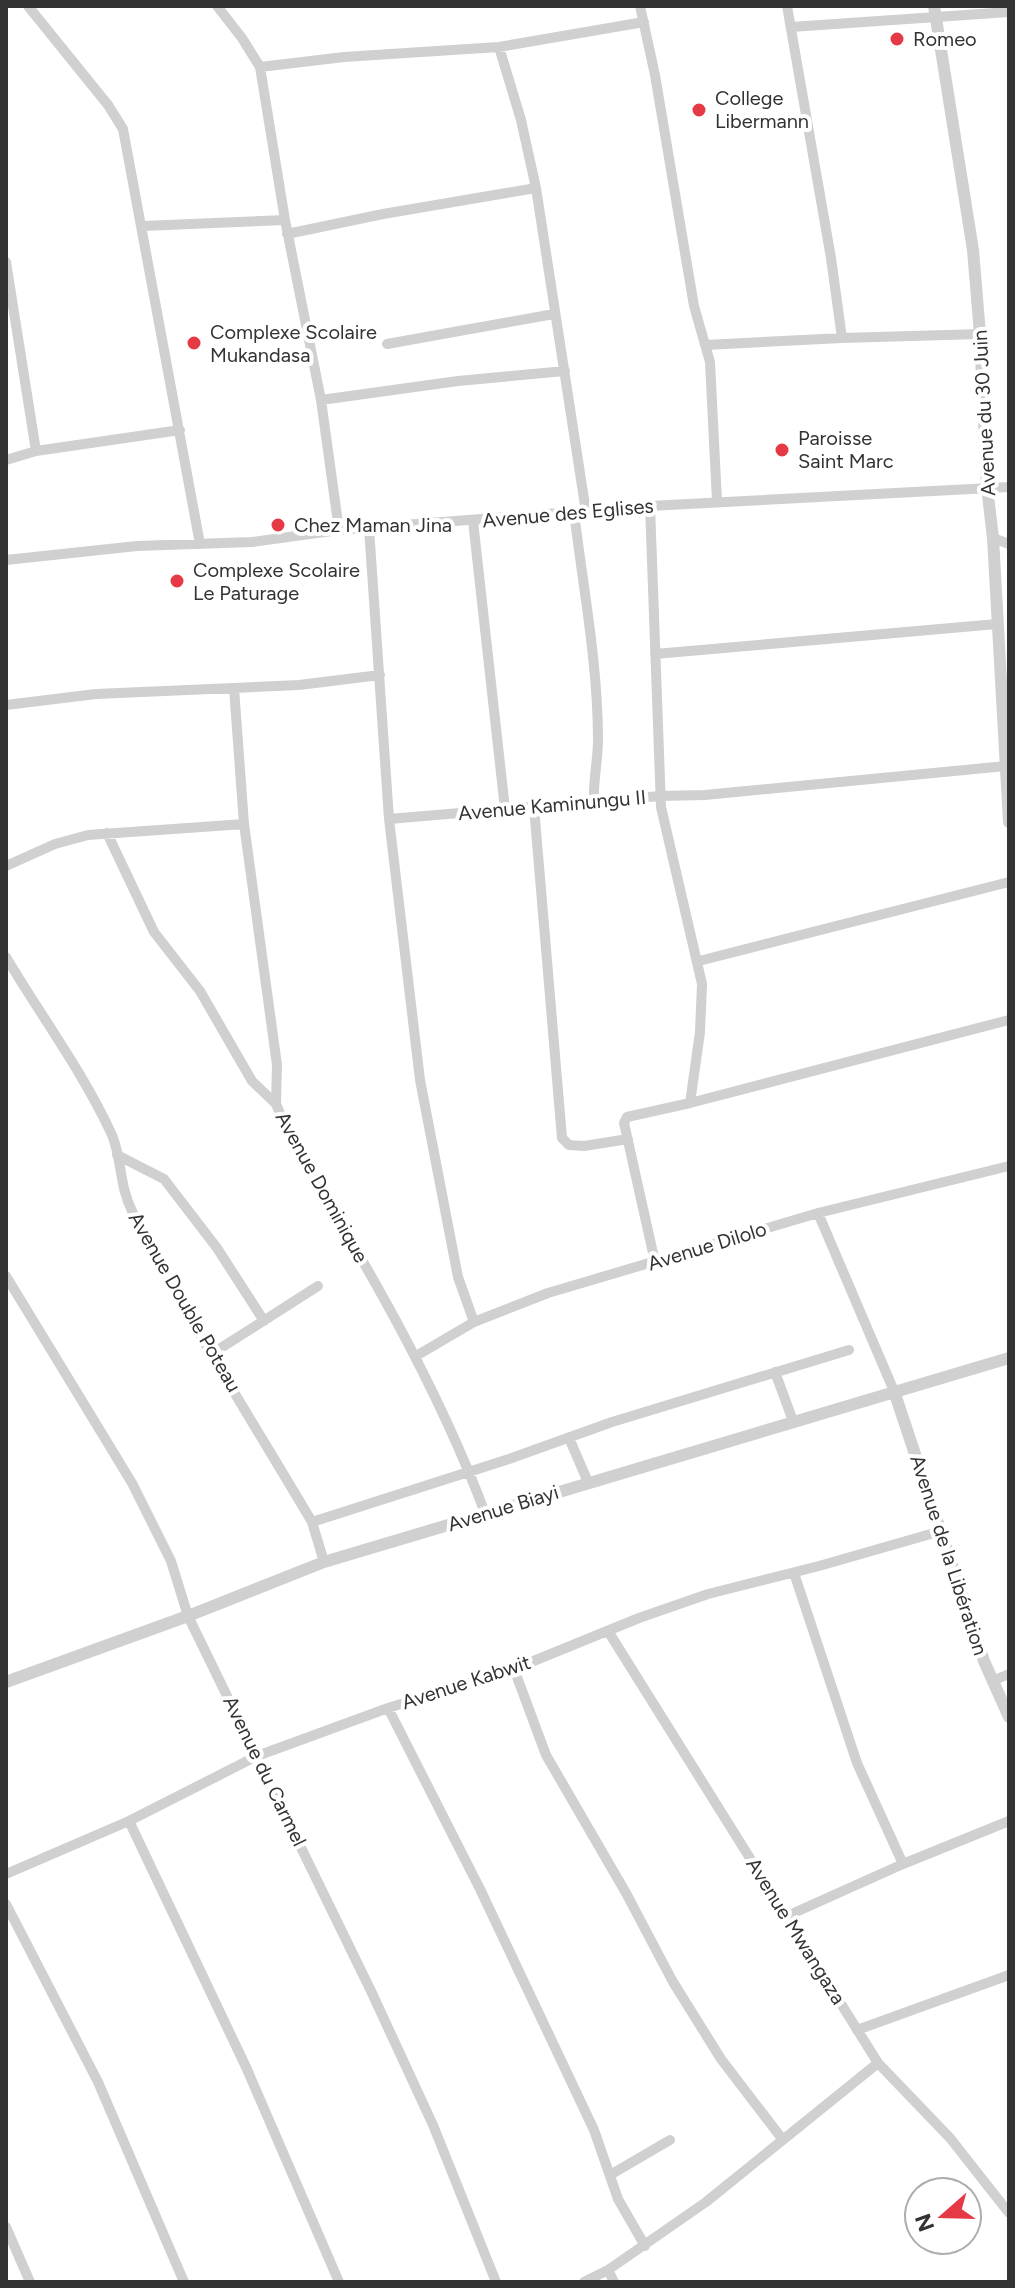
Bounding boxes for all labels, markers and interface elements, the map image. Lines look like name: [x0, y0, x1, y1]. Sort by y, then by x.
place label: Romeo: [913, 27, 977, 51]
marker: Romeo: [888, 30, 906, 48]
place label: College Libermann: [715, 86, 809, 133]
marker: College Libermann: [690, 101, 708, 119]
place label: Complexe Scolaire Mukandasa: [210, 320, 377, 367]
street label: Avenue du 30 Juin: [968, 329, 1000, 497]
marker: Complexe Scolaire Mukandasa: [185, 334, 203, 352]
place label: Paroisse Saint Marc: [798, 426, 894, 473]
marker: Paroisse Saint Marc: [773, 441, 791, 459]
street label: Avenue des Eglises: [481, 494, 655, 532]
place label: Chez Maman Jina: [294, 513, 452, 537]
marker: Chez Maman Jina: [269, 516, 287, 534]
place label: Complexe Scolaire Le Paturage: [193, 558, 360, 605]
marker: Complexe Scolaire Le Paturage: [168, 572, 186, 590]
street label: Avenue Kaminungu II: [457, 785, 647, 825]
street label: Avenue Dominique: [271, 1107, 374, 1267]
street label: Avenue Double Poteau: [124, 1208, 246, 1396]
street label: Avenue Dilolo: [645, 1217, 769, 1275]
street label: Avenue de la Libération: [905, 1452, 993, 1658]
street label: Avenue Biayi: [445, 1480, 561, 1536]
street label: Avenue Kabwit: [399, 1650, 533, 1714]
street label: Avenue du Carmel: [218, 1692, 312, 1850]
street label: Avenue Mwangaza: [741, 1853, 851, 2009]
north arrow: [903, 2176, 983, 2256]
text: N: [909, 2210, 940, 2235]

